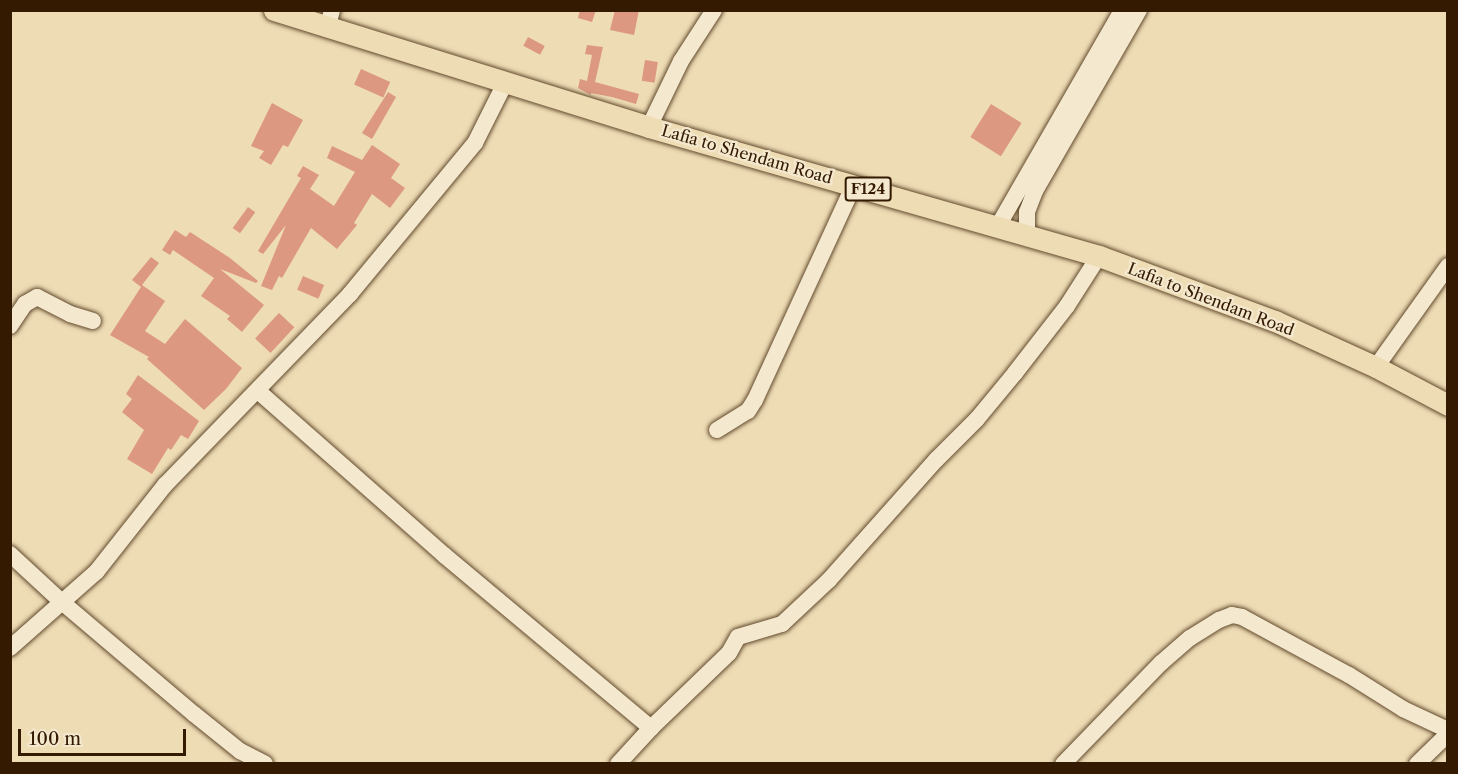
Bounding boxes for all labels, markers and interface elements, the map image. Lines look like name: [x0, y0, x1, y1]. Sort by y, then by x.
street label: Lafia to Shendam Road: [659, 120, 835, 188]
road number: F124: [844, 177, 892, 201]
street label: Lafia to Shendam Road: [1125, 258, 1297, 340]
scale bar: [21, 717, 189, 755]
text: 100 m: [29, 728, 81, 750]

